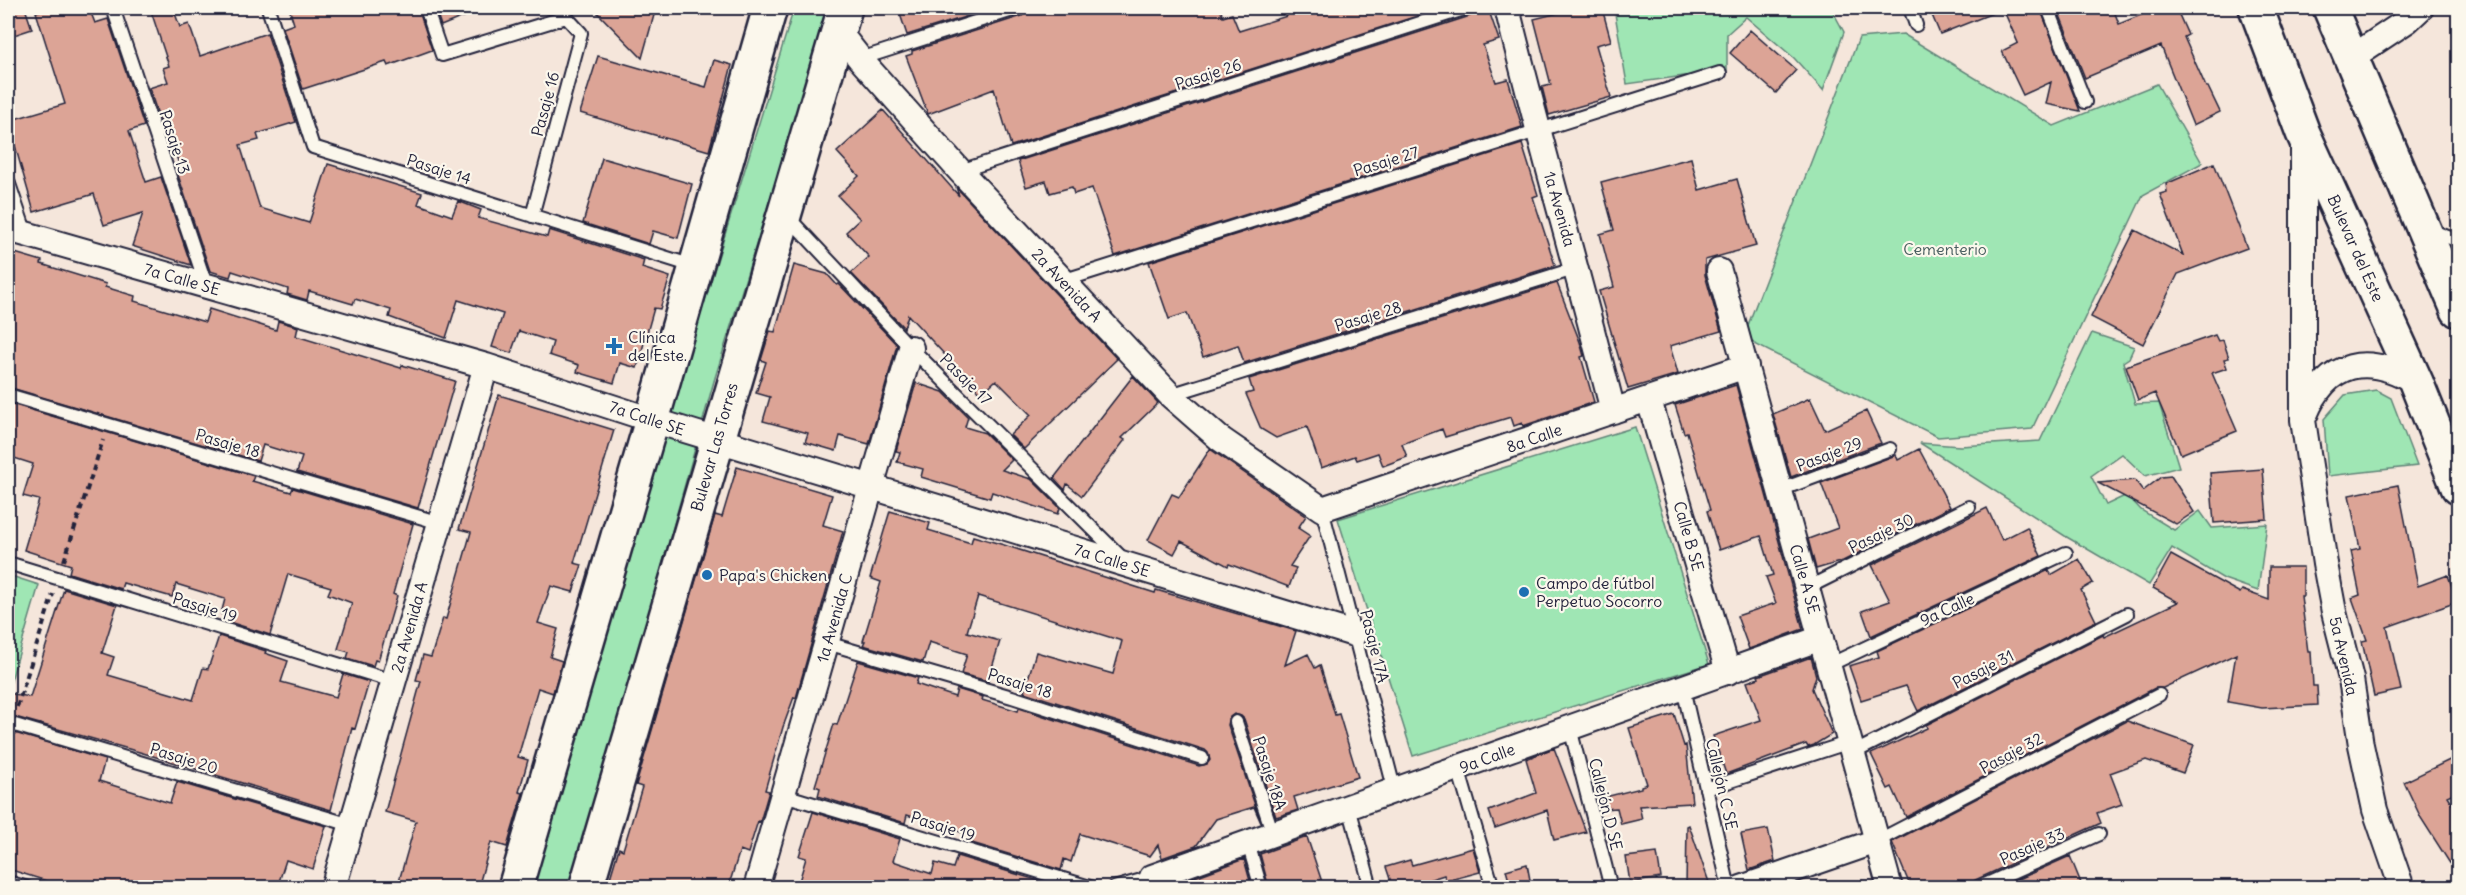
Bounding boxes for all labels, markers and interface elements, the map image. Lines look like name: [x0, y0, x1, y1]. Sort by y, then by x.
street label: Pasaje 26: [1172, 54, 1244, 94]
street label: Pasaje 16: [527, 69, 563, 139]
street label: Pasaje 13: [155, 107, 195, 177]
street label: Pasaje 27: [1351, 142, 1421, 180]
street label: Pasaje 14: [404, 149, 474, 189]
street label: 1a Avenida: [1540, 169, 1580, 249]
street label: Bulevar del Este: [2323, 191, 2389, 305]
park label: Cementerio: [1903, 239, 1987, 259]
street label: 2a Avenida A: [1028, 244, 1106, 326]
street label: 7a Calle SE: [142, 259, 222, 299]
street label: Pasaje 28: [1332, 296, 1404, 336]
place label: Clínica del Este.: [628, 327, 687, 365]
marker: Clínica del Este.: [605, 337, 623, 355]
street label: Pasaje 17: [936, 349, 996, 409]
street label: Bulevar Las Torres: [686, 380, 742, 514]
street label: 7a Calle SE: [607, 396, 687, 440]
street label: 8a Calle: [1504, 419, 1564, 457]
street label: Pasaje 18: [193, 424, 263, 462]
street label: Pasaje 29: [1793, 432, 1865, 476]
street label: Calle B SE: [1670, 499, 1708, 573]
street label: Pasaje 30: [1845, 509, 1917, 557]
street label: 7a Calle SE: [1072, 539, 1152, 581]
street label: Calle A SE: [1786, 542, 1824, 616]
place label: Papa's Chicken: [719, 565, 827, 585]
marker: Papa's Chicken: [700, 568, 714, 582]
street label: 1a Avenida C: [812, 571, 856, 665]
place label: Campo de fútbol Perpetuo Socorro: [1536, 573, 1662, 611]
street label: 2a Avenida A: [386, 579, 432, 675]
marker: Campo de fútbol Perpetuo Socorro: [1517, 585, 1531, 599]
street label: Pasaje 19: [170, 588, 240, 626]
street label: 9a Calle: [1917, 588, 1977, 630]
street label: Pasaje 17A: [1356, 607, 1394, 685]
street label: 5a Avenida: [2325, 615, 2363, 697]
street label: Pasaje 31: [1949, 645, 2017, 693]
street label: Pasaje 18: [985, 664, 1055, 702]
street label: Pasaje 32: [1976, 728, 2046, 778]
street label: Pasaje 18A: [1249, 733, 1291, 813]
street label: Callejón C SE: [1702, 736, 1742, 832]
street label: Pasaje 20: [148, 738, 220, 778]
street label: 9a Calle: [1457, 739, 1517, 777]
street label: Callejón D SE: [1585, 756, 1627, 852]
street label: Pasaje 19: [908, 807, 978, 845]
street label: Pasaje 33: [1996, 823, 2068, 869]

